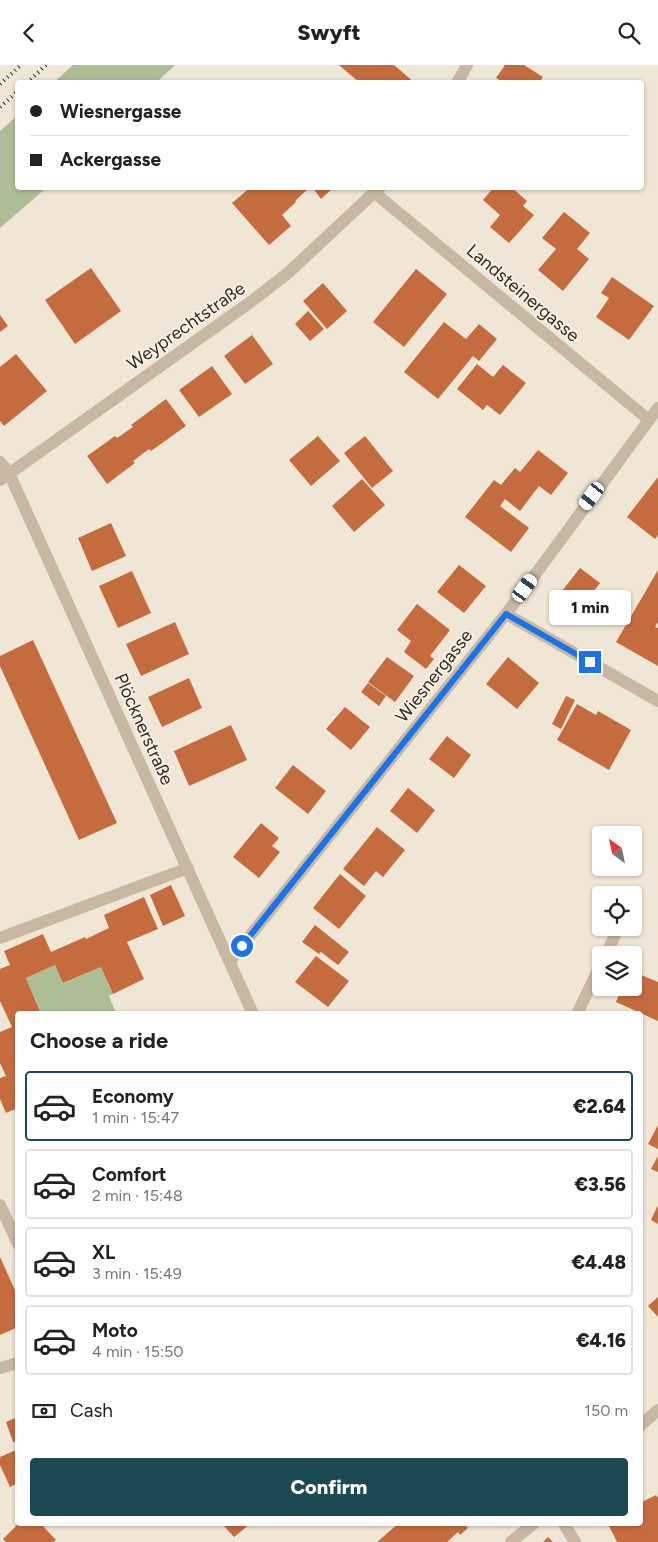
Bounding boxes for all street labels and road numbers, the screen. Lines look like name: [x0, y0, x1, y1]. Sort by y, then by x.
street label: Landsteinergasse: [462, 239, 584, 347]
street label: Weyprechtstraße: [123, 277, 249, 375]
street label: Wiesnergasse: [391, 625, 477, 727]
street label: Plöcknerstraße: [110, 670, 178, 788]

